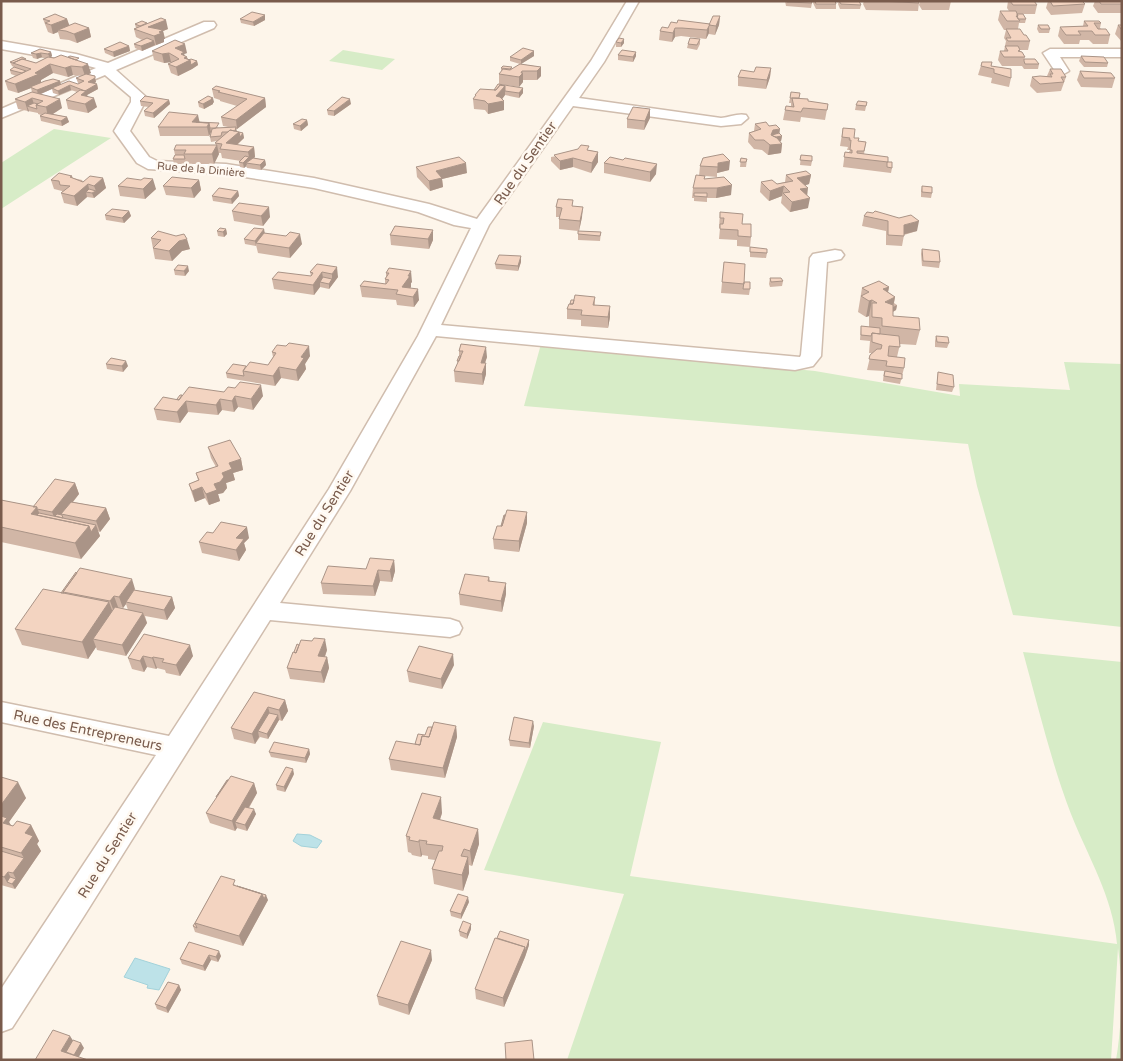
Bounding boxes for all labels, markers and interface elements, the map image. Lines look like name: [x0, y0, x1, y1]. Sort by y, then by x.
street label: Rue du Sentier: [490, 118, 561, 208]
street label: Rue de la Dinière: [156, 159, 245, 180]
street label: Rue du Sentier: [291, 467, 358, 559]
street label: Rue des Entrepreneurs: [12, 706, 164, 755]
street label: Rue du Sentier: [74, 809, 141, 901]

